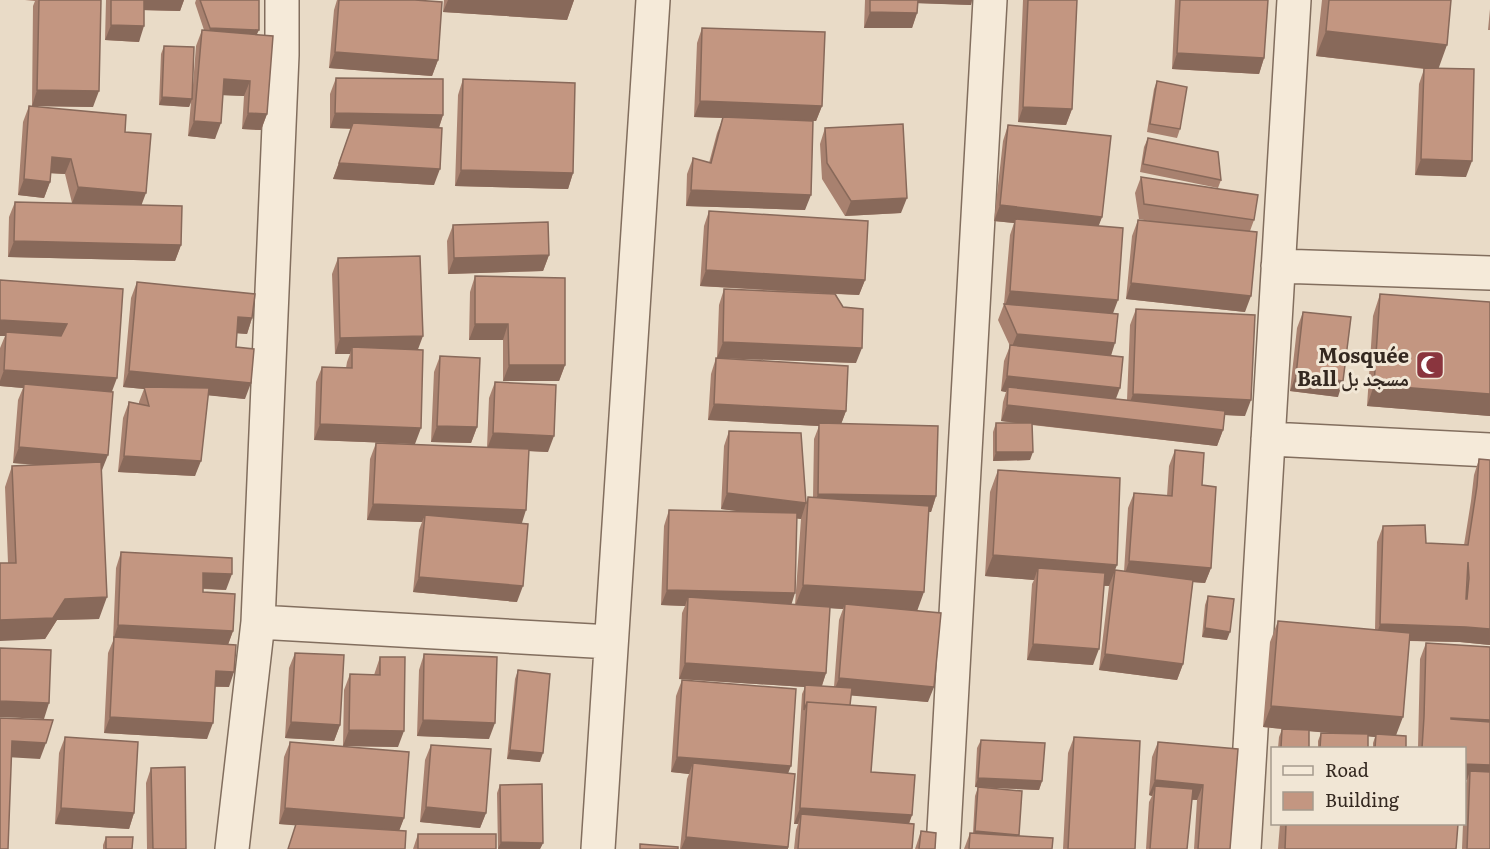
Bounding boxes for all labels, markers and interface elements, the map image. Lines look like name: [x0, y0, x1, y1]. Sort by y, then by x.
place label: Mosquée Ball مسجد بل: [1297, 339, 1409, 392]
mosque icon: Mosquée Ball مسجد بل: [1414, 349, 1446, 381]
legend: [1271, 747, 1466, 825]
text: Road: [1325, 756, 1369, 783]
text: Building: [1325, 786, 1400, 813]

